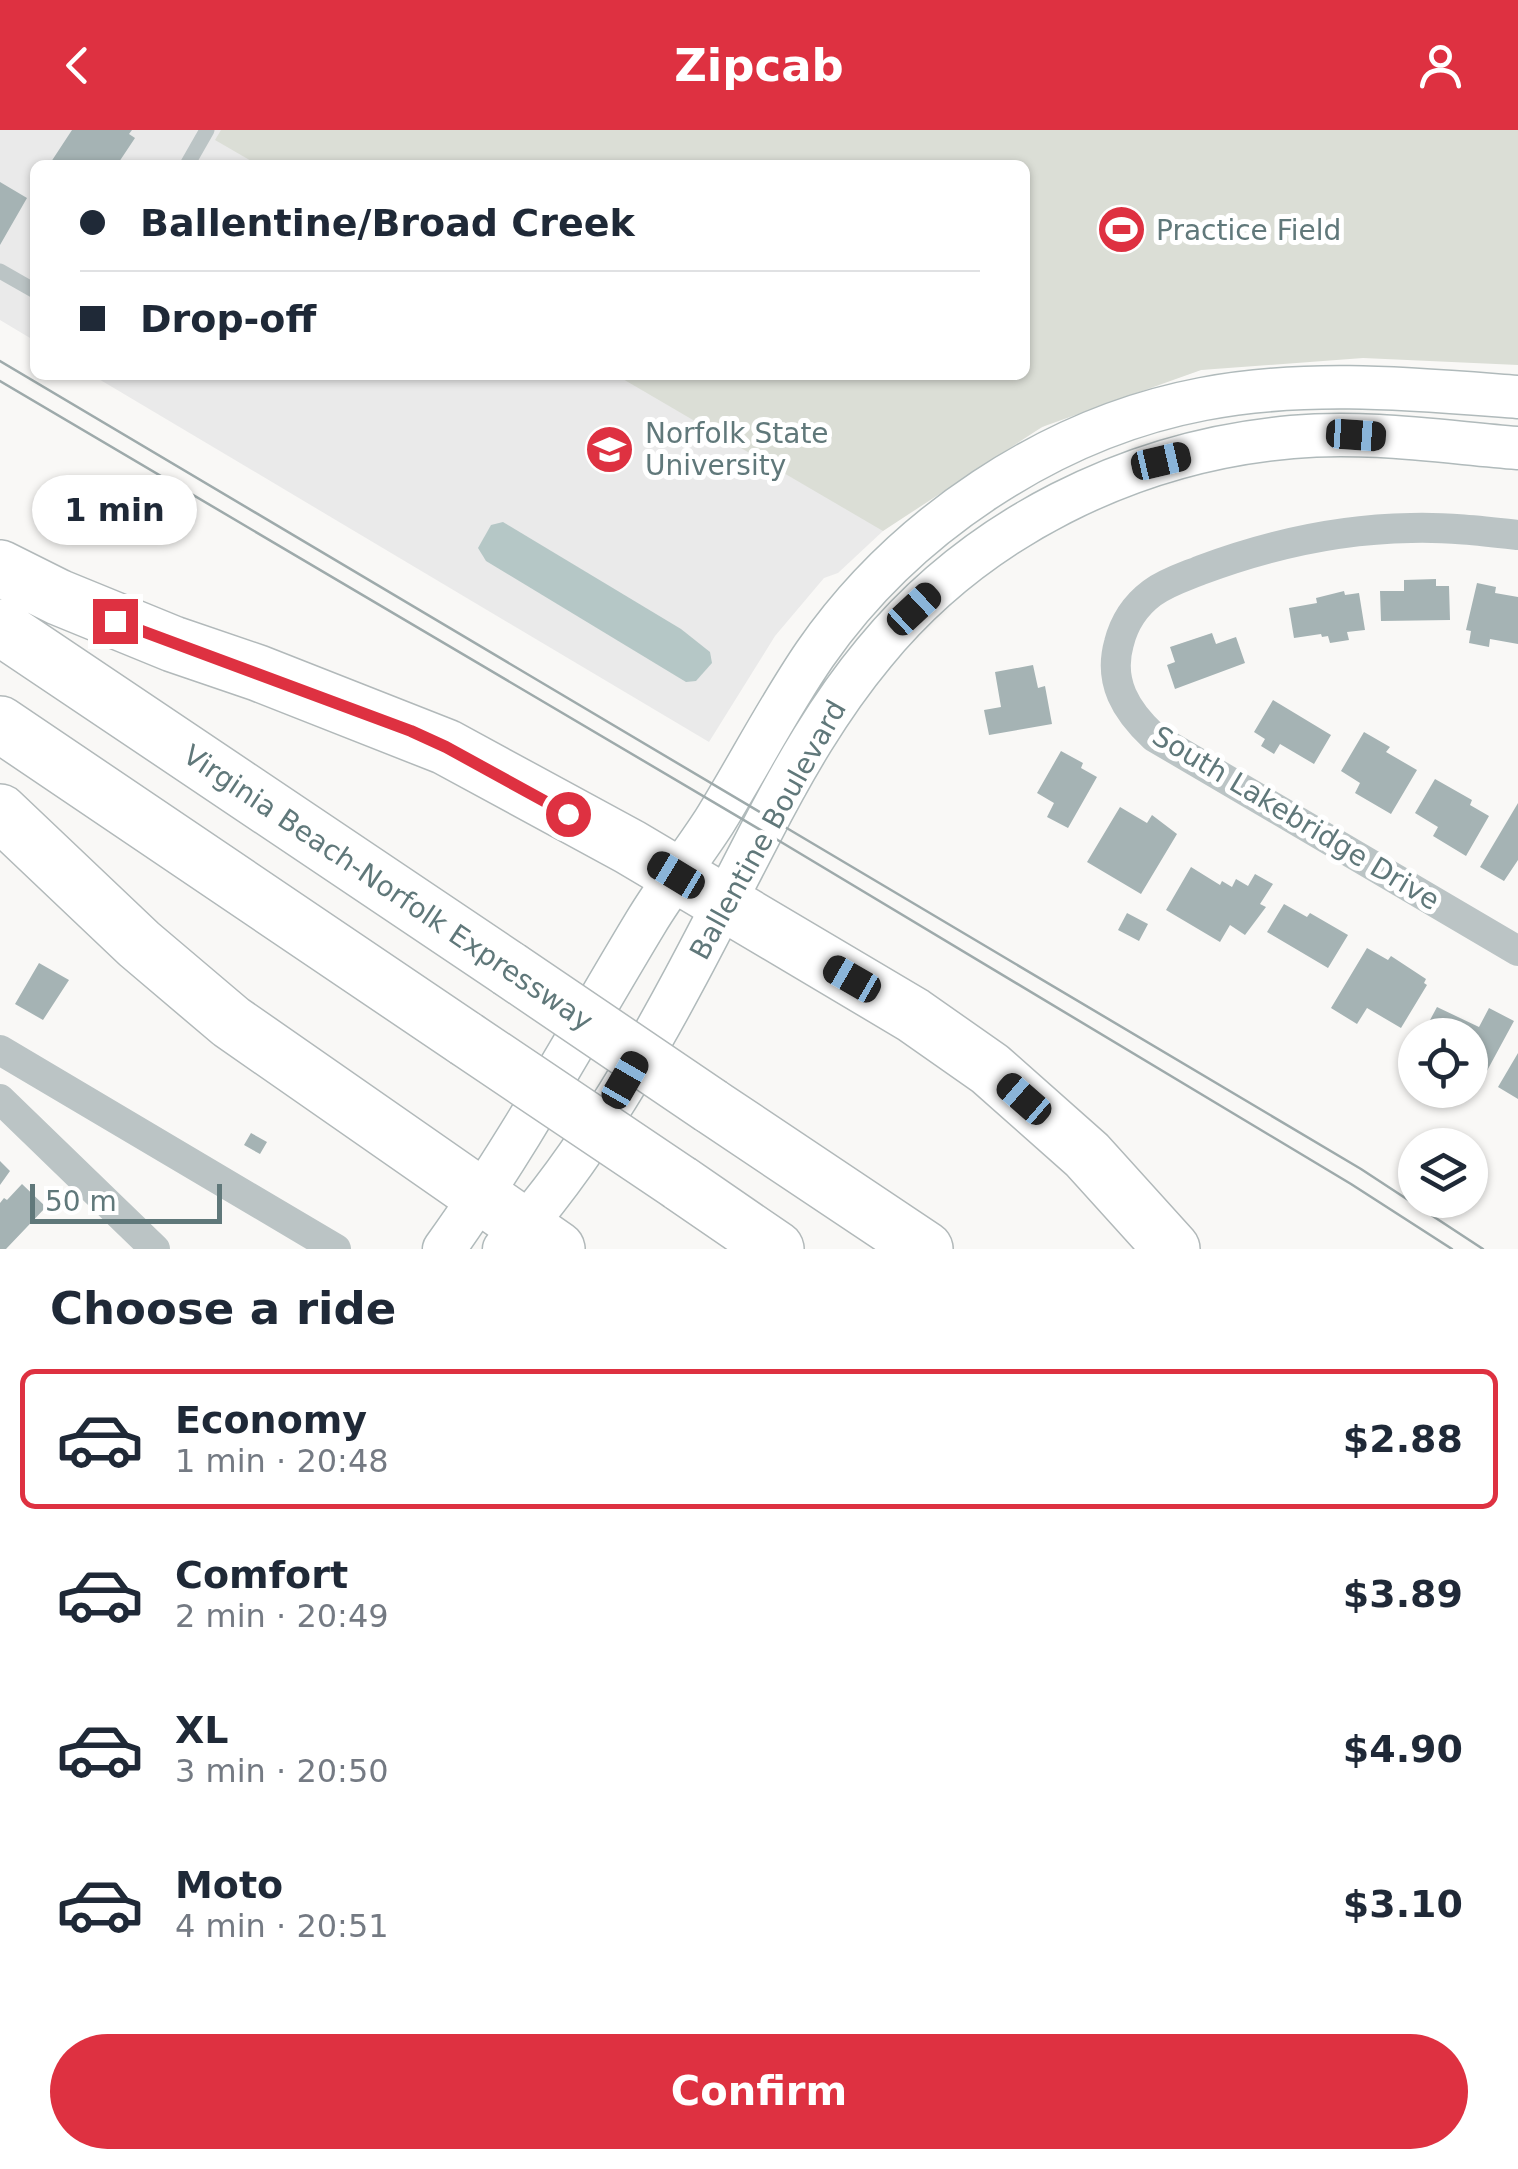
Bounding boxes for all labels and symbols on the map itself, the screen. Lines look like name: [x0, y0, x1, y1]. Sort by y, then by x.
sports icon: Practice Field: [1095, 204, 1147, 256]
place label: Practice Field: [1156, 214, 1341, 247]
place label: Norfolk State University: [645, 417, 829, 482]
car: [1325, 418, 1387, 452]
school or university icon: Norfolk State University: [584, 423, 636, 475]
car: [1128, 440, 1194, 482]
callout: 1 min: [32, 476, 198, 546]
car: [882, 578, 946, 640]
route end: [93, 599, 138, 644]
street label: Ballentine Boulevard: [683, 695, 853, 965]
street label: South Lakebridge Drive: [1147, 719, 1445, 917]
street label: Virginia Beach-Norfolk Expressway: [177, 738, 599, 1038]
route start: [546, 792, 591, 837]
car: [643, 847, 709, 903]
car: [819, 951, 885, 1007]
car: [597, 1047, 653, 1113]
car: [992, 1068, 1056, 1130]
scale bar: [30, 1179, 222, 1224]

